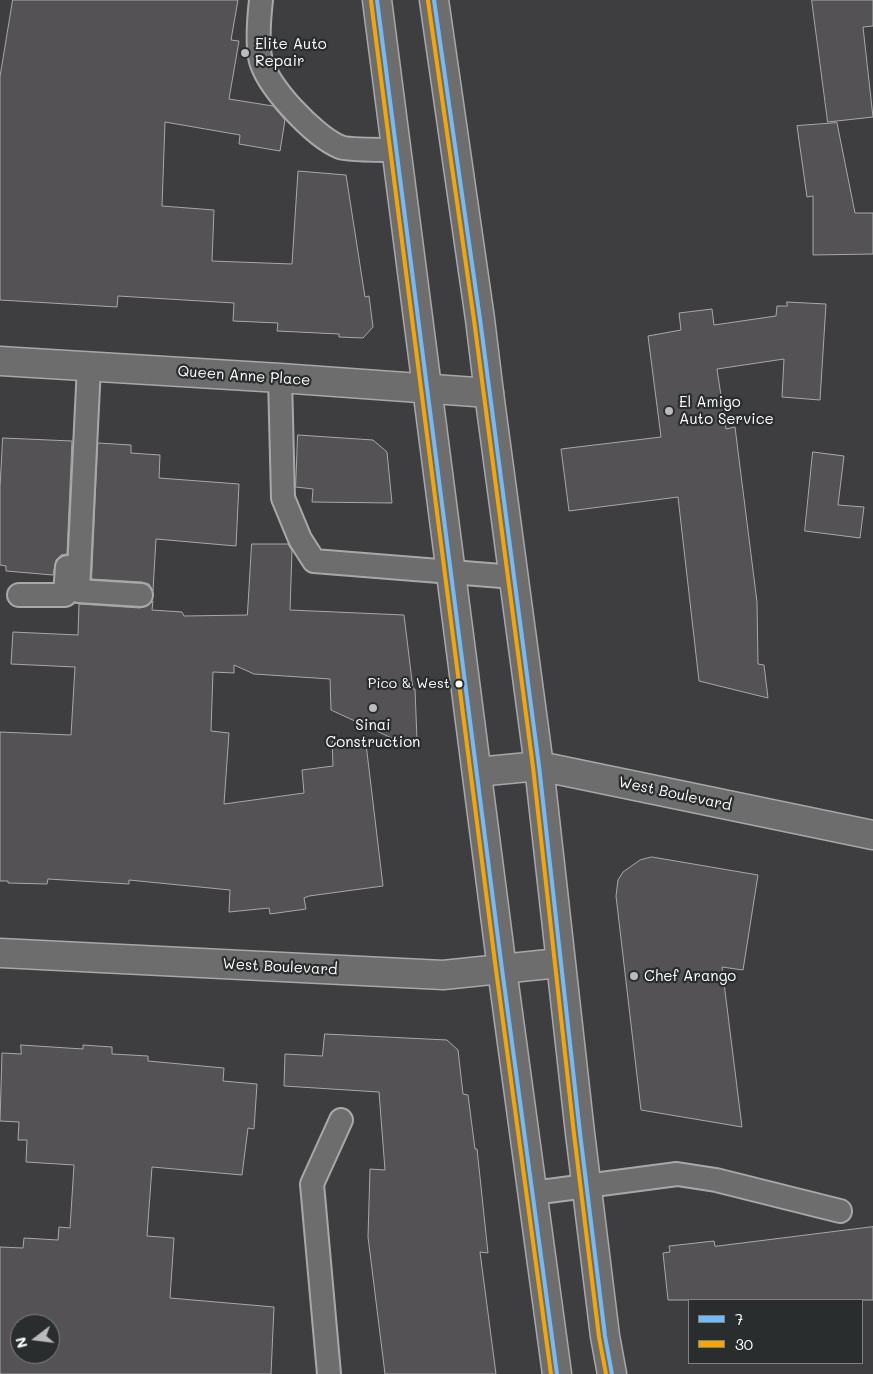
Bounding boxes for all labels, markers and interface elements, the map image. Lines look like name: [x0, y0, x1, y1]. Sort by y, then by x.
place label: Elite Auto Repair: [255, 35, 327, 70]
marker: Elite Auto Repair: [239, 47, 251, 59]
street label: Queen Anne Place: [177, 362, 311, 390]
place label: El Amigo Auto Service: [679, 393, 774, 428]
marker: El Amigo Auto Service: [663, 405, 675, 417]
place label: Pico & West: [368, 676, 450, 692]
marker: Pico & West: [454, 679, 464, 689]
marker: Sinai Construction: [367, 702, 379, 714]
place label: Sinai Construction: [326, 716, 420, 751]
street label: West Boulevard: [617, 773, 733, 815]
street label: West Boulevard: [222, 955, 338, 979]
place label: Chef Arango: [644, 967, 736, 985]
marker: Chef Arango: [628, 970, 640, 982]
legend: [688, 1299, 863, 1364]
text: 7: [735, 1309, 743, 1329]
north arrow: [10, 1314, 60, 1364]
text: 30: [735, 1334, 753, 1354]
text: N: [10, 1335, 32, 1350]

